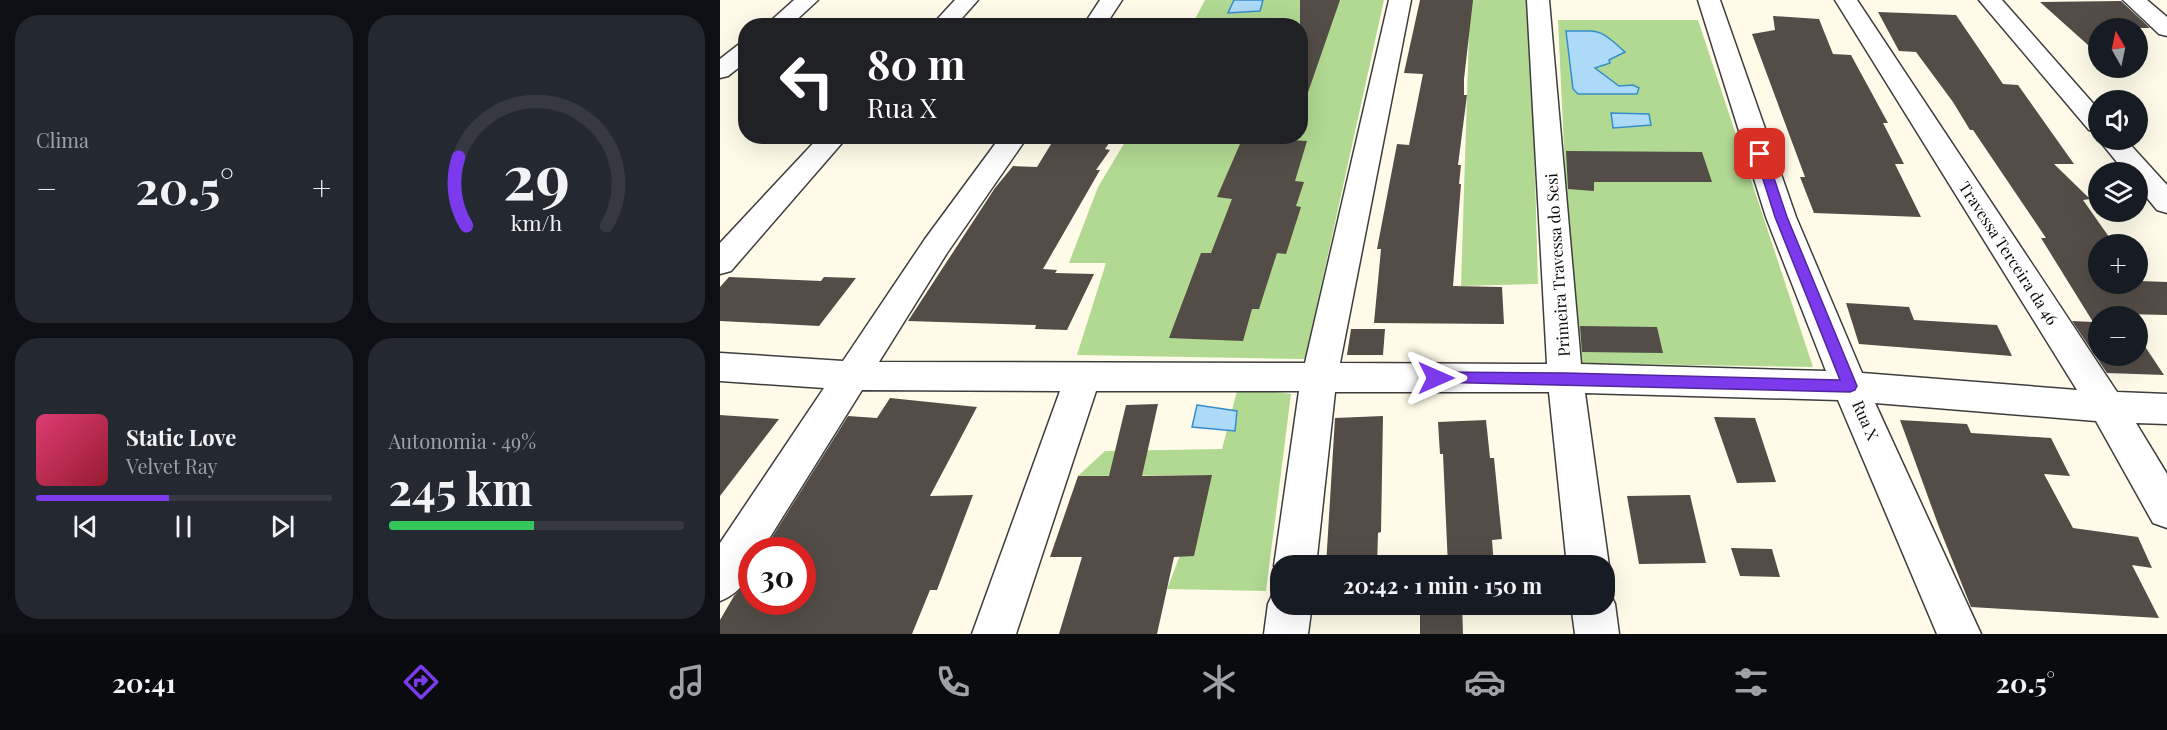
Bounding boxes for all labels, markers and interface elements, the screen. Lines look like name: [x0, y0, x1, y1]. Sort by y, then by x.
north arrow: [2088, 18, 2148, 78]
map controls: [2088, 18, 2148, 366]
text: 80 m: [867, 35, 965, 91]
icon: left: [768, 42, 846, 120]
text: Rua X: [867, 89, 937, 125]
button: sound: [2088, 90, 2148, 150]
text: Clima: [36, 126, 89, 153]
pin: [1734, 128, 1785, 179]
text: 29: [503, 132, 570, 216]
icon: arrive: [1743, 137, 1776, 170]
text: 20.5°: [135, 156, 234, 216]
button: layers: [2088, 162, 2148, 222]
text: −: [36, 165, 57, 209]
text: +: [312, 165, 331, 209]
street label: Primeira Travessa do Sesi: [1540, 172, 1574, 358]
street label: Travessa Terceira da 46: [1955, 177, 2063, 329]
text: km/h: [511, 208, 562, 236]
button: +: [2088, 234, 2148, 294]
button: −: [2088, 306, 2148, 366]
position arrow: [1404, 346, 1468, 410]
street label: Rua X: [1848, 397, 1884, 444]
text: Static Love: [126, 422, 236, 452]
text: Autonomia · 49%: [389, 427, 536, 454]
text: Velvet Ray: [126, 452, 218, 479]
text: 245 km: [389, 457, 533, 517]
icon: previous: [69, 510, 102, 543]
icon: pause: [167, 510, 200, 543]
icon: next: [266, 510, 299, 543]
speed limit sign: 30: [738, 537, 816, 615]
text: 20:42 · 1 min · 150 m: [1343, 570, 1542, 600]
icon: directions: [400, 661, 442, 703]
icon: music: [666, 661, 708, 703]
icon: phone: [932, 661, 974, 703]
icon: climate: [1198, 661, 1240, 703]
icon: car: [1464, 661, 1506, 703]
icon: filters: [1730, 661, 1772, 703]
text: 20:41: [112, 664, 176, 700]
text: 20.5°: [1996, 664, 2055, 700]

